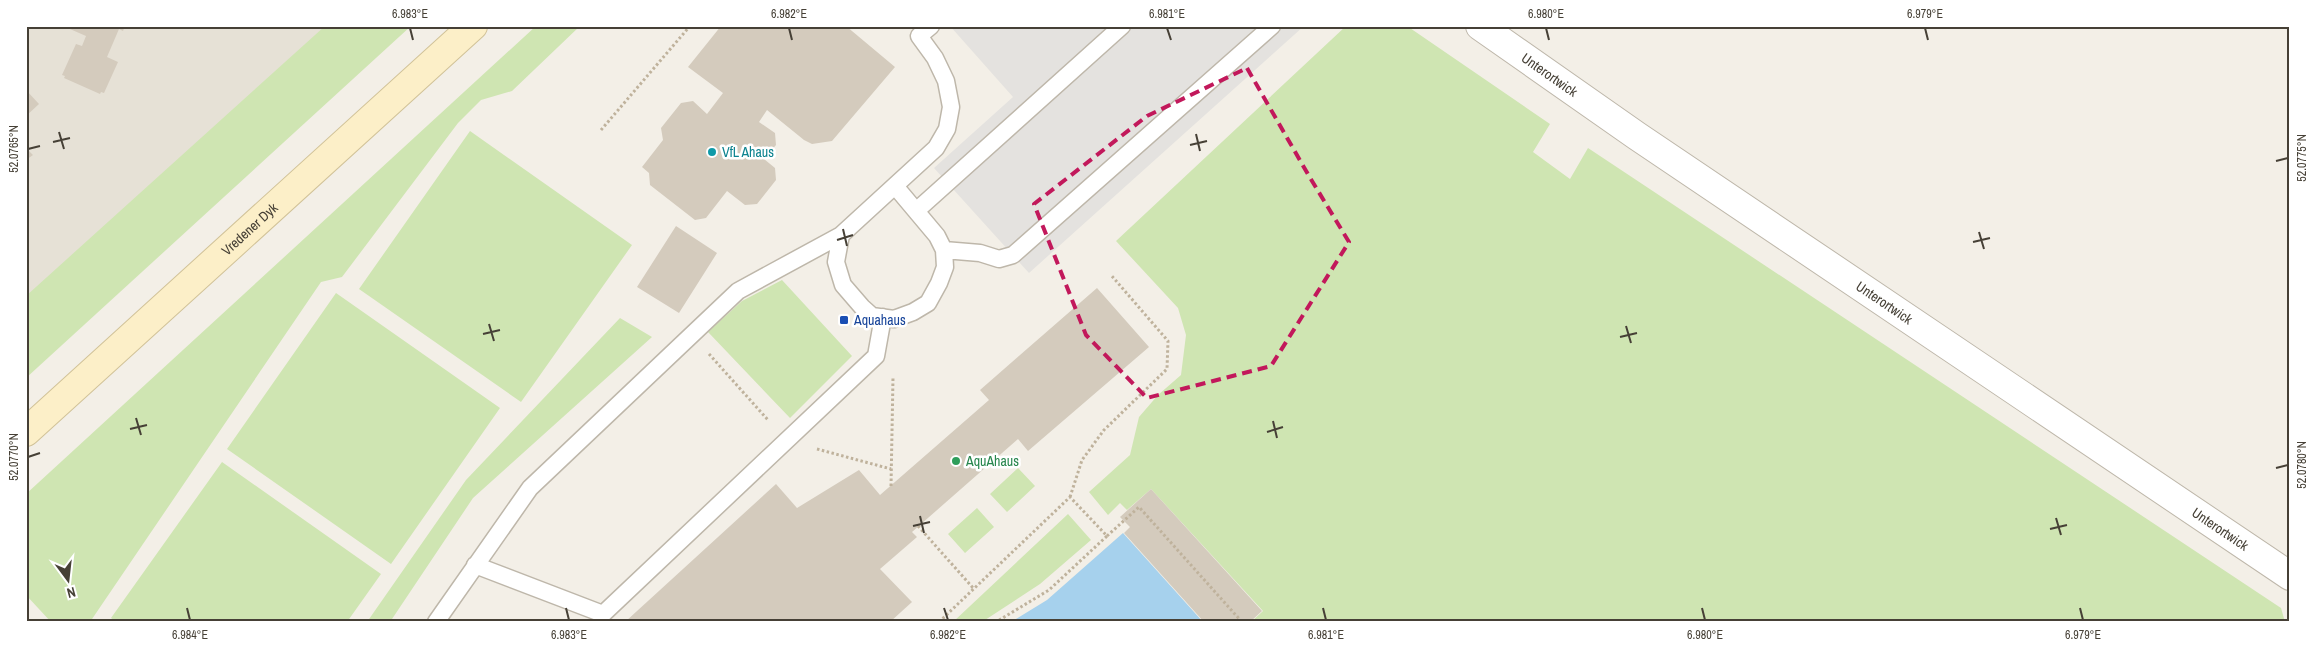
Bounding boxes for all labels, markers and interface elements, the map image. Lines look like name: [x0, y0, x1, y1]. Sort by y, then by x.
text: 6.983°E: [392, 6, 428, 22]
text: 6.982°E: [771, 6, 807, 22]
text: 6.981°E: [1149, 6, 1185, 22]
text: 6.980°E: [1528, 6, 1564, 22]
text: 6.979°E: [1907, 6, 1943, 22]
street label: Unterortwick: [1518, 49, 1581, 101]
text: 52.0765°N: [6, 125, 22, 173]
text: 52.0775°N: [2294, 134, 2310, 182]
place label: VfL Ahaus: [722, 143, 774, 161]
marker: VfL Ahaus: [706, 146, 718, 158]
street label: Vredener Dyk: [218, 199, 282, 259]
street label: Unterortwick: [1853, 277, 1916, 328]
place label: Aquahaus: [853, 311, 906, 329]
marker: Aquahaus: [838, 314, 850, 326]
text: 52.0770°N: [6, 433, 22, 481]
text: 52.0780°N: [2294, 441, 2310, 489]
place label: AquAhaus: [965, 452, 1019, 470]
marker: AquAhaus: [950, 455, 962, 467]
street label: Unterortwick: [2188, 504, 2252, 555]
north arrow: [42, 556, 92, 606]
text: N: [65, 583, 78, 602]
text: 6.984°E: [172, 627, 208, 643]
text: 6.983°E: [551, 627, 587, 643]
text: 6.982°E: [930, 627, 966, 643]
text: 6.981°E: [1308, 627, 1344, 643]
text: 6.980°E: [1687, 627, 1723, 643]
text: 6.979°E: [2065, 627, 2101, 643]

